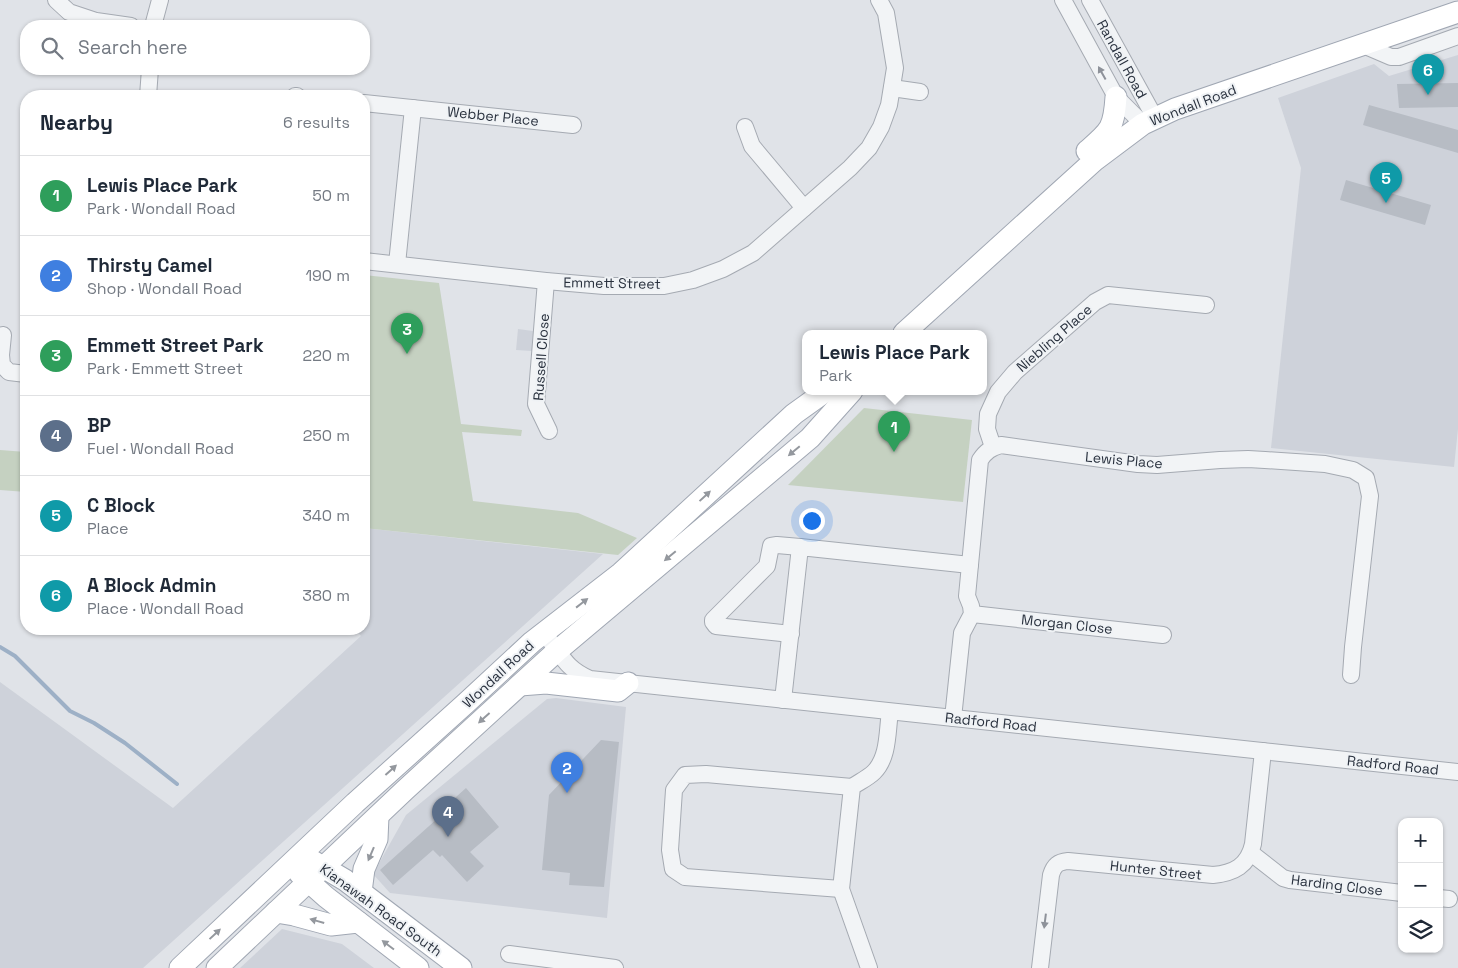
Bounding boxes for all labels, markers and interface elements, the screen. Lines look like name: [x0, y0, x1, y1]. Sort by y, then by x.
street label: Randall Road: [1093, 16, 1151, 102]
search box: [20, 20, 370, 75]
icon: search: [38, 34, 66, 62]
text: Search here: [78, 35, 188, 60]
pin: 6: [1412, 54, 1444, 95]
one-way arrow: [1098, 66, 1107, 79]
street label: Wondall Road: [1147, 80, 1239, 130]
street label: Webber Place: [446, 102, 540, 130]
text: Nearby: [40, 109, 113, 136]
text: 6 results: [283, 112, 350, 133]
pin: 5: [1370, 162, 1402, 203]
text: Lewis Place Park: [87, 173, 238, 198]
text: 1: [52, 185, 60, 206]
text: 50 m: [312, 185, 350, 206]
text: Park · Wondall Road: [87, 198, 236, 219]
text: Thirsty Camel: [87, 253, 213, 278]
text: 2: [51, 265, 61, 286]
text: 190 m: [305, 265, 350, 286]
street label: Emmett Street: [563, 273, 661, 293]
text: Shop · Wondall Road: [87, 278, 242, 299]
street label: Niebling Place: [1012, 300, 1096, 376]
pin: 3: [391, 313, 423, 354]
street label: Russell Close: [529, 313, 553, 401]
popup: [802, 330, 987, 395]
text: Emmett Street Park: [87, 333, 264, 358]
text: Lewis Place Park: [819, 340, 970, 365]
text: 3: [51, 345, 61, 366]
text: 220 m: [303, 345, 350, 366]
text: Park · Emmett Street: [87, 358, 243, 379]
text: Park: [819, 365, 852, 386]
pin: 1: [878, 411, 910, 452]
text: BP: [87, 413, 111, 438]
text: 4: [51, 425, 61, 446]
text: 250 m: [303, 425, 350, 446]
text: Fuel · Wondall Road: [87, 438, 234, 459]
one-way arrow: [789, 445, 801, 457]
street label: Lewis Place: [1084, 448, 1164, 472]
one-way arrow: [698, 490, 710, 502]
text: C Block: [87, 493, 155, 518]
text: 5: [51, 505, 61, 526]
text: 340 m: [302, 505, 350, 526]
your location: [799, 508, 825, 534]
text: Place: [87, 518, 129, 539]
one-way arrow: [664, 550, 677, 561]
text: A Block Admin: [87, 573, 217, 598]
text: 6: [51, 585, 61, 606]
text: 380 m: [302, 585, 350, 606]
one-way arrow: [575, 597, 588, 608]
text: Place · Wondall Road: [87, 598, 244, 619]
street label: Morgan Close: [1020, 610, 1114, 638]
street label: Wondall Road: [459, 636, 537, 712]
street label: Radford Road: [944, 708, 1038, 736]
one-way arrow: [479, 712, 491, 724]
street label: Radford Road: [1346, 751, 1440, 779]
pin: 2: [551, 752, 583, 793]
one-way arrow: [385, 765, 397, 776]
pin: 4: [432, 796, 464, 837]
map controls: [1398, 818, 1443, 953]
button: +: [1398, 818, 1443, 863]
one-way arrow: [366, 847, 374, 861]
street label: Hunter Street: [1109, 856, 1203, 884]
street label: Kianawah Road South: [316, 860, 446, 960]
button: −: [1398, 863, 1443, 908]
street label: Harding Close: [1290, 870, 1384, 900]
button: layers: [1398, 908, 1443, 953]
one-way arrow: [1041, 914, 1049, 930]
one-way arrow: [309, 916, 324, 924]
one-way arrow: [209, 928, 221, 940]
one-way arrow: [381, 940, 395, 950]

